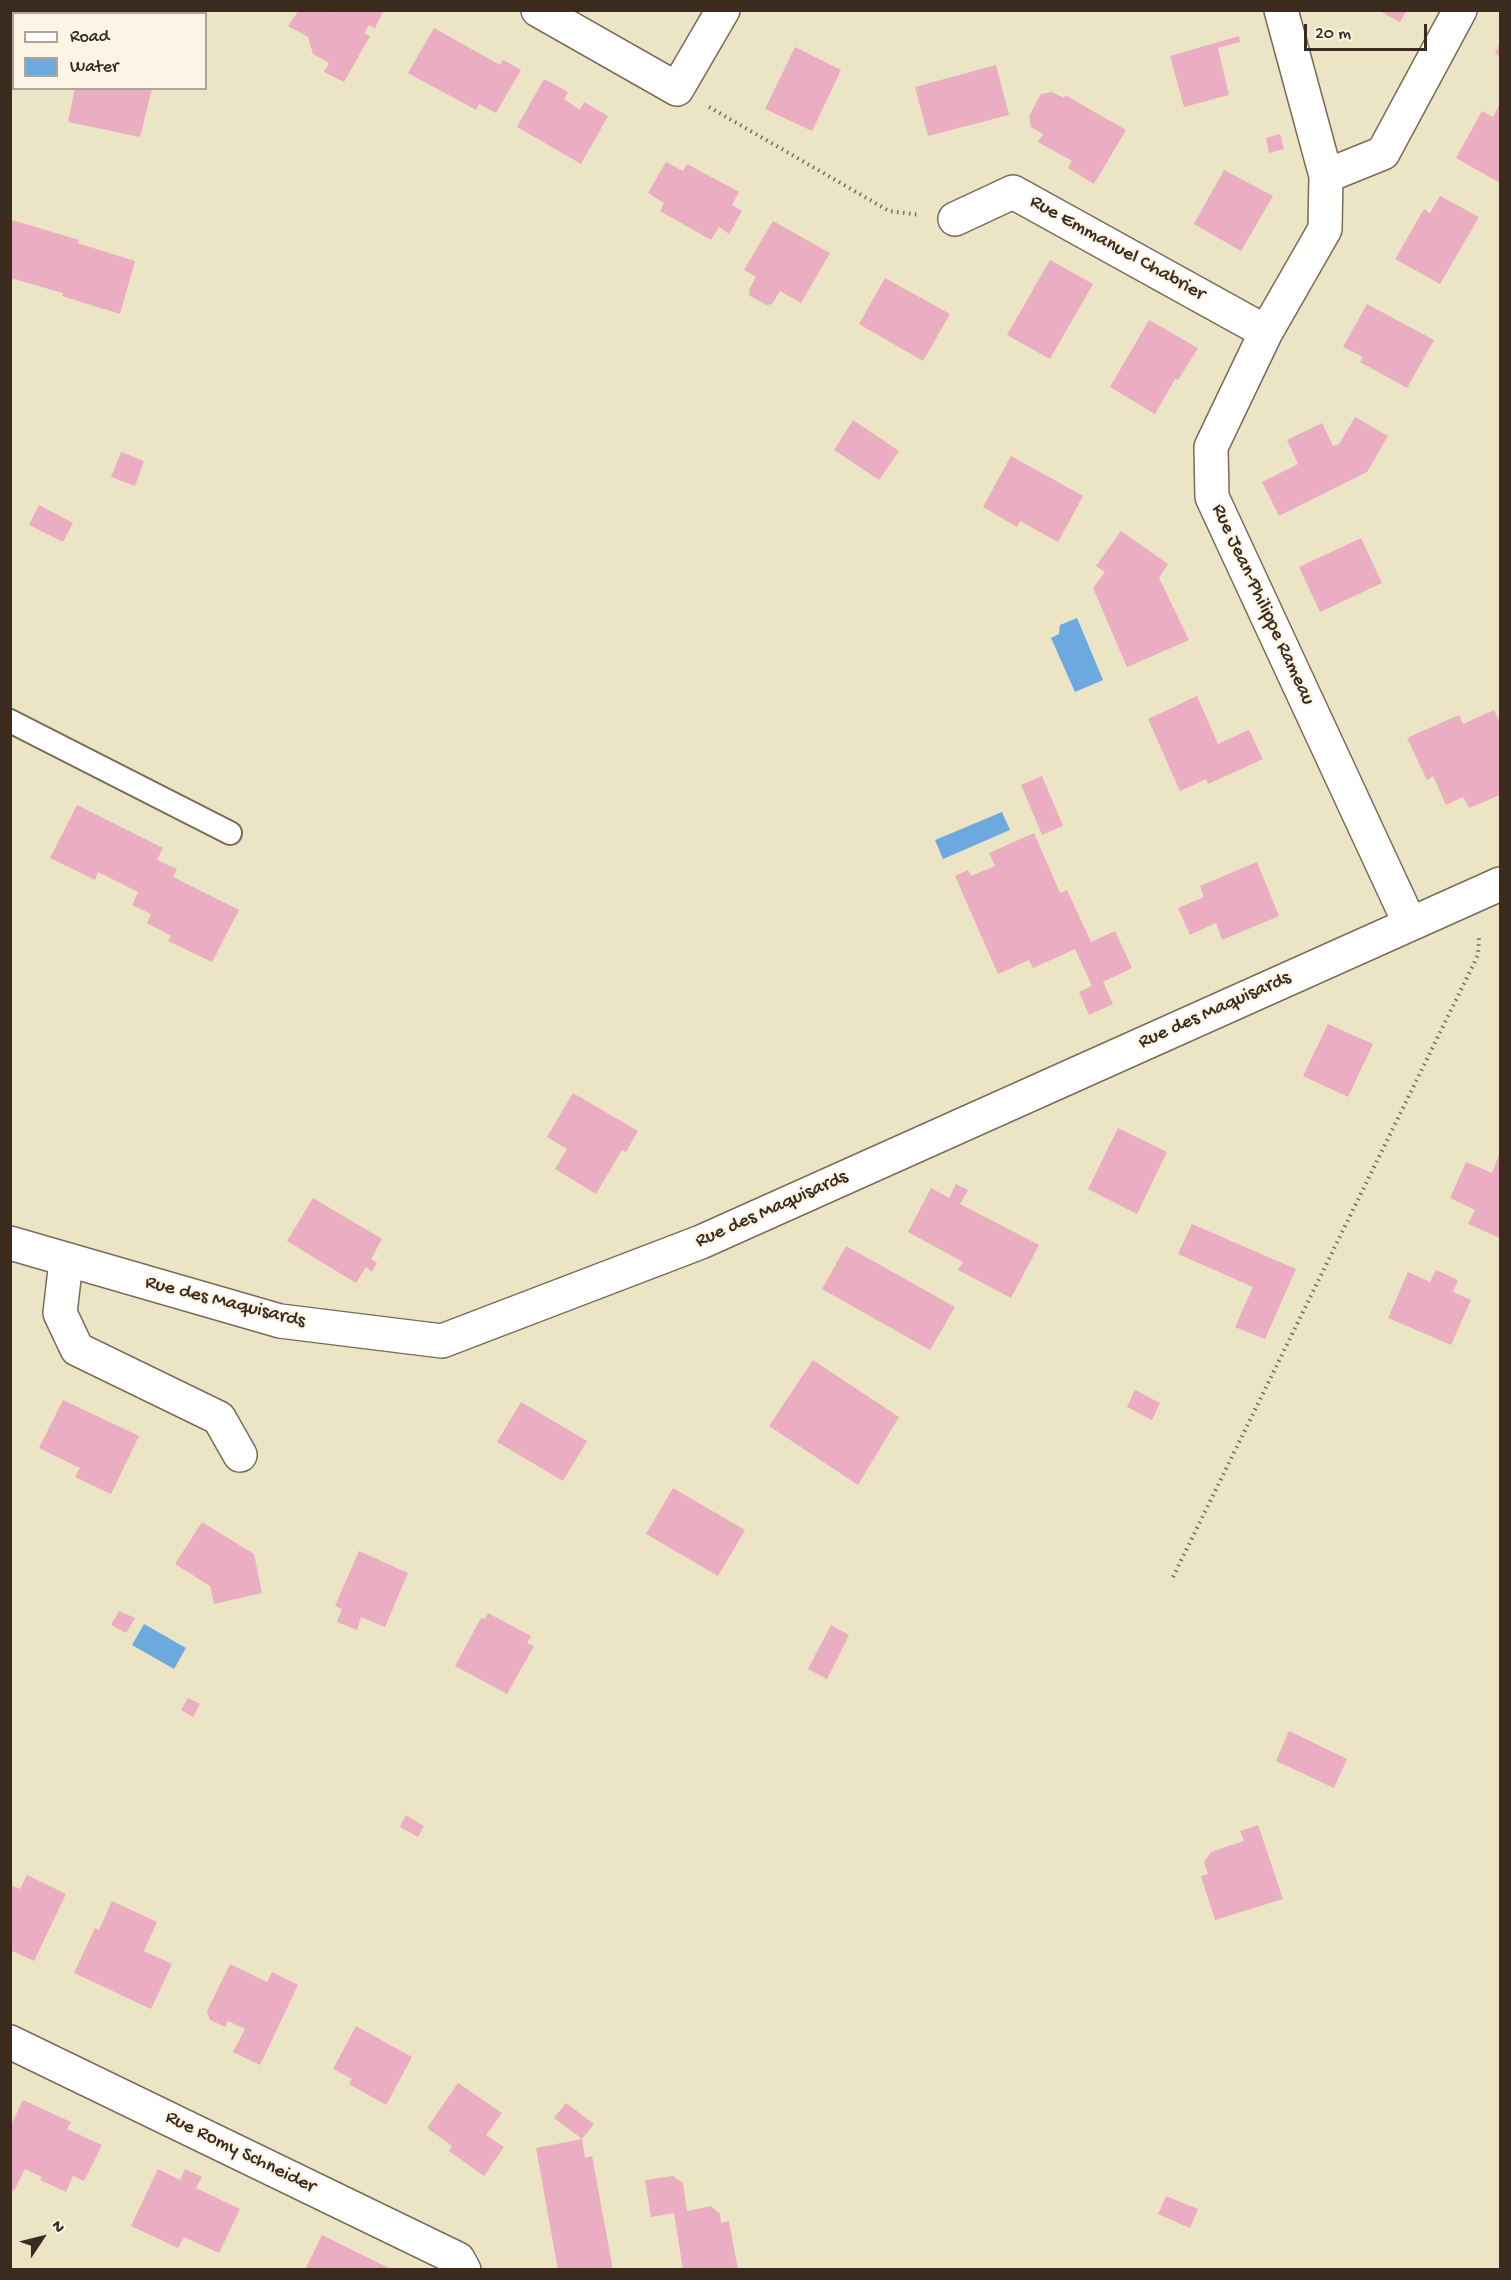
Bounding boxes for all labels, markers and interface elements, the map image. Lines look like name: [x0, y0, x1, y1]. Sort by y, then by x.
legend: [12, 12, 207, 90]
scale bar: [1307, 12, 1430, 50]
text: 20 m: [1315, 24, 1351, 45]
text: Road: [70, 27, 109, 48]
text: Water: [70, 57, 118, 78]
street label: Rue Emmanuel Chabrier: [1025, 191, 1209, 307]
street label: Rue Jean-Philippe Rameau: [1205, 501, 1319, 709]
street label: Rue des Maquisards: [1135, 967, 1295, 1055]
street label: Rue des Maquisards: [692, 1166, 852, 1254]
street label: Rue des Maquisards: [142, 1271, 308, 1335]
street label: Rue Romy Schneider: [161, 2106, 319, 2200]
north arrow: [12, 2208, 72, 2268]
text: N: [46, 2218, 68, 2237]

